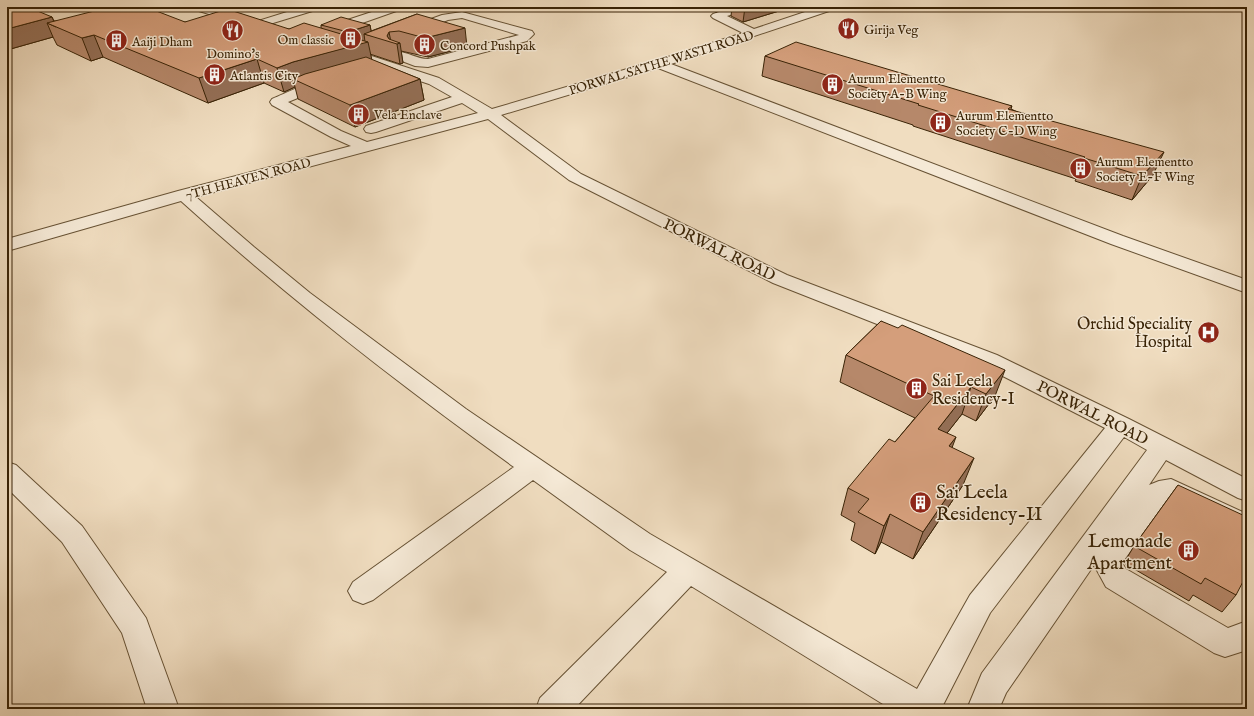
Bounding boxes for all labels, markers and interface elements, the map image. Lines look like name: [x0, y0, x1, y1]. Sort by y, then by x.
restaurant icon: Girija Veg: [836, 16, 862, 42]
restaurant icon: Domino's: [220, 18, 246, 44]
place label: Girija Veg: [864, 22, 919, 39]
building icon: Om classic: [337, 26, 363, 52]
street label: PORWAL SATHE WASTI ROAD: [567, 27, 756, 100]
building icon: Aaiji Dham: [103, 28, 129, 54]
place label: Om classic: [277, 32, 334, 49]
building icon: Concord Pushpak: [412, 32, 438, 58]
place label: Aaiji Dham: [131, 34, 192, 51]
place label: Concord Pushpak: [440, 38, 537, 55]
place label: Domino's: [207, 46, 260, 63]
building icon: Atlantis City: [202, 62, 228, 88]
place label: Atlantis City: [229, 68, 299, 85]
place label: Aurum Elementto Society A-B Wing: [847, 71, 947, 103]
building icon: Aurum Elementto Society A-B Wing: [819, 72, 845, 98]
building icon: Vela Enclave: [345, 101, 371, 127]
place label: Vela Enclave: [373, 107, 442, 124]
place label: Aurum Elementto Society C-D Wing: [955, 108, 1058, 140]
building icon: Aurum Elementto Society C-D Wing: [928, 109, 954, 135]
place label: Aurum Elementto Society E-F Wing: [1095, 154, 1195, 186]
street label: 7TH HEAVEN ROAD: [184, 155, 313, 204]
building icon: Aurum Elementto Society E-F Wing: [1068, 155, 1094, 181]
street label: PORWAL ROAD: [660, 215, 779, 287]
place label: Orchid Speciality Hospital: [1077, 315, 1193, 353]
hospital icon: Orchid Speciality Hospital: [1195, 319, 1221, 345]
place label: Sai Leela Residency-I: [932, 372, 1015, 410]
building icon: Sai Leela Residency-I: [904, 376, 930, 402]
street label: PORWAL ROAD: [1033, 377, 1151, 451]
place label: Sai Leela Residency-II: [936, 481, 1042, 527]
building icon: Sai Leela Residency-II: [908, 489, 934, 515]
place label: Lemonade Apartment: [1086, 530, 1172, 576]
building icon: Lemonade Apartment: [1175, 538, 1201, 564]

